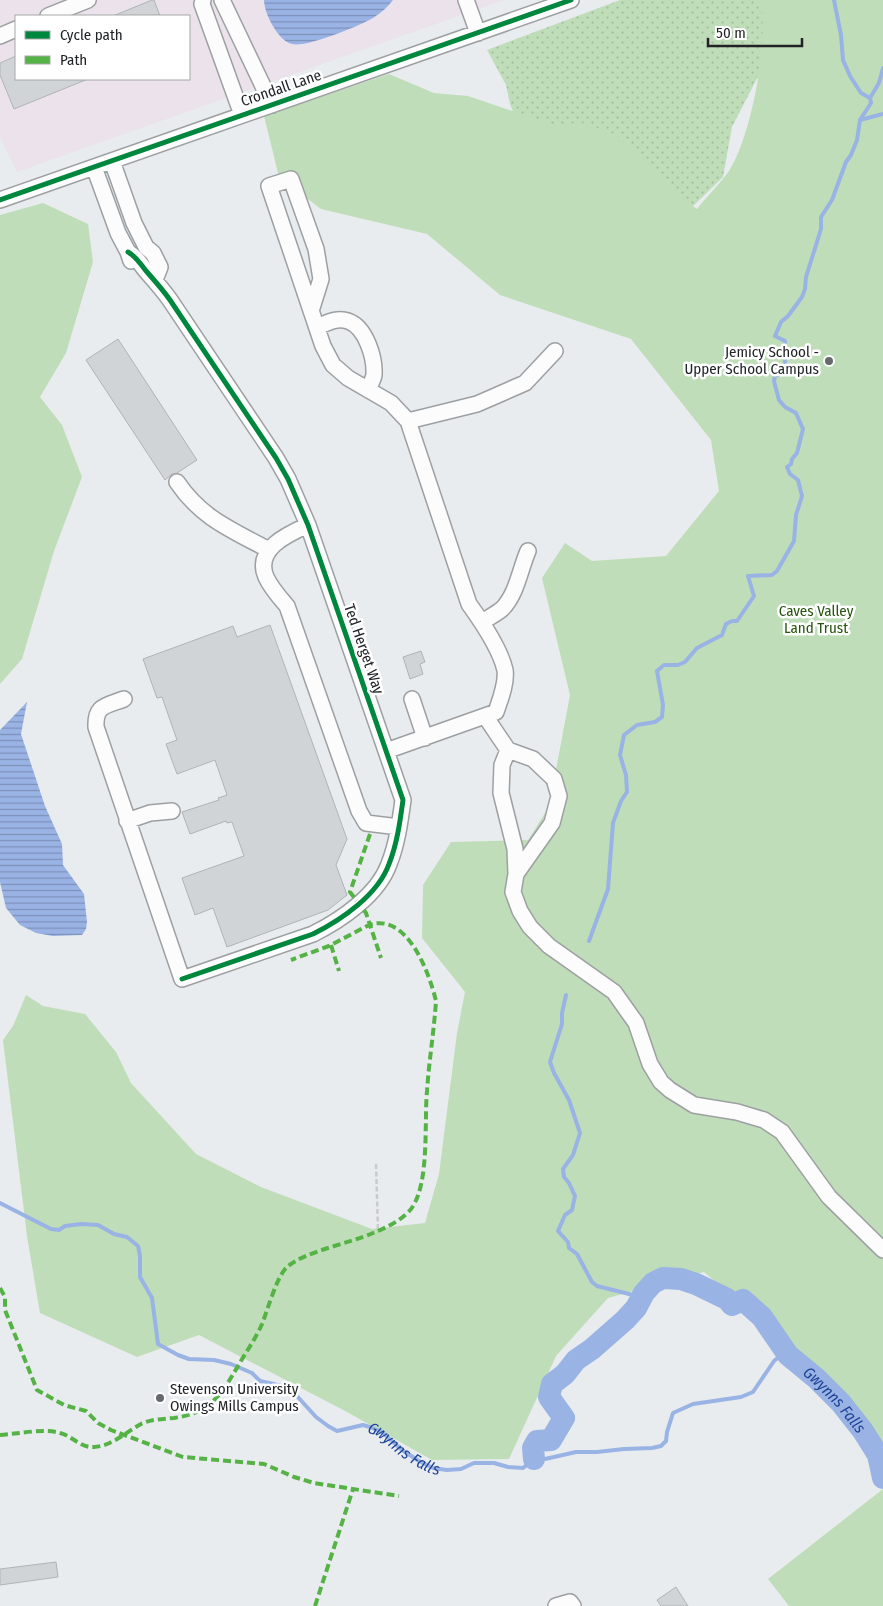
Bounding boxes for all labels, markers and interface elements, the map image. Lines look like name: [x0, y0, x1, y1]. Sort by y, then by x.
legend: [15, 15, 190, 80]
scale bar: [708, 15, 802, 47]
text: 50 m: [716, 24, 746, 42]
text: Cycle path: [60, 26, 123, 44]
text: Path: [60, 51, 87, 69]
street label: Crondall Lane: [238, 66, 324, 110]
place label: Jemicy School - Upper School Campus: [684, 343, 819, 378]
marker: Jemicy School - Upper School Campus: [823, 355, 835, 367]
street label: Ted Herget Way: [340, 602, 388, 697]
park label: Caves Valley Land Trust: [779, 602, 854, 637]
water label: Gwynns Falls: [800, 1362, 870, 1437]
place label: Stevenson University Owings Mills Campus: [170, 1380, 299, 1415]
marker: Stevenson University Owings Mills Campus: [154, 1392, 166, 1404]
water label: Gwynns Falls: [365, 1418, 441, 1478]

